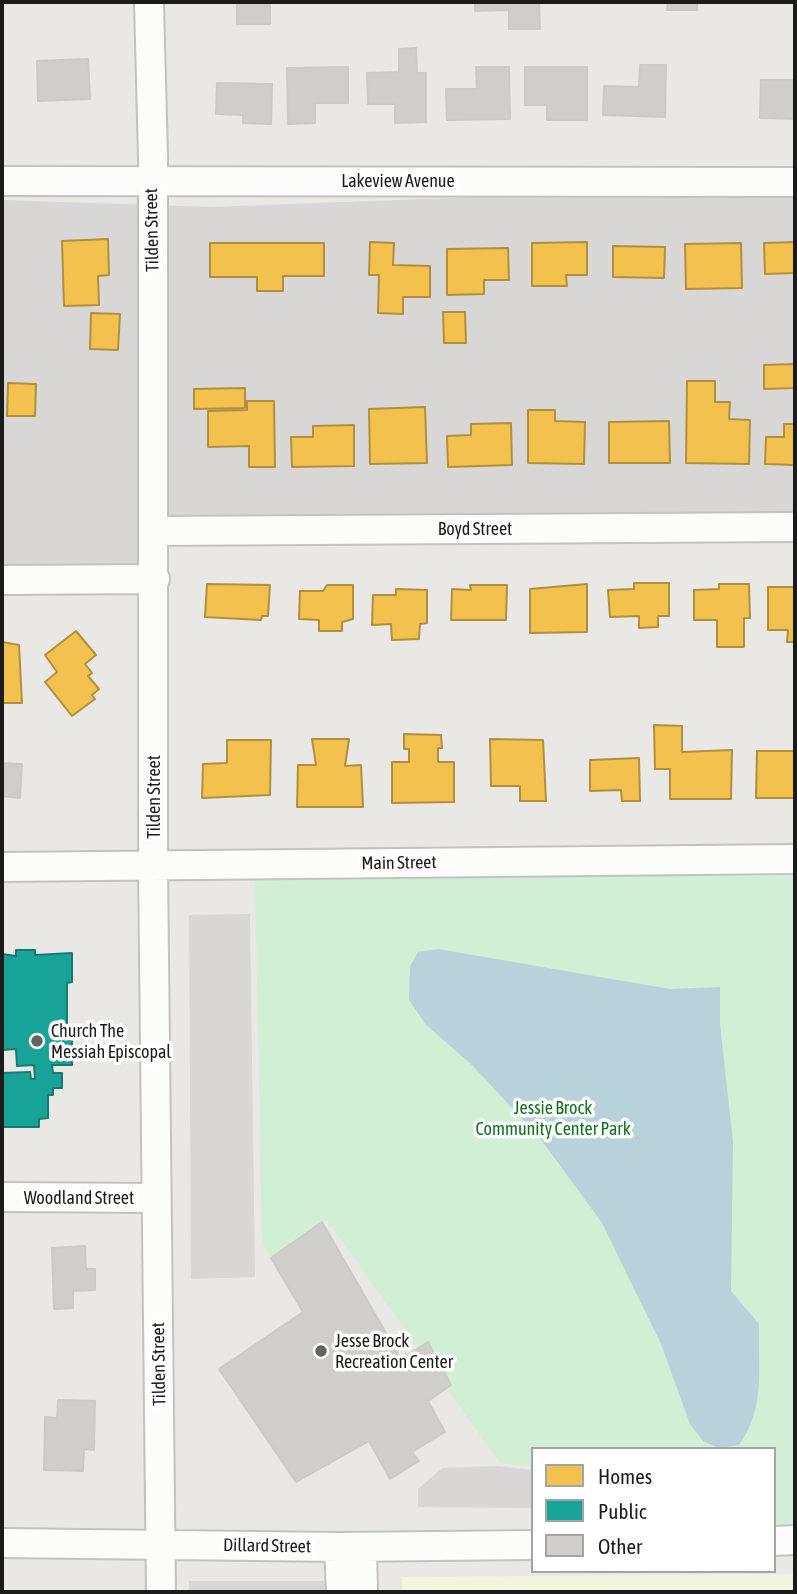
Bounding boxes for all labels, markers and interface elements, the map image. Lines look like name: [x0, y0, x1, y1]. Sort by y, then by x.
street label: Lakeview Avenue: [341, 170, 455, 192]
street label: Tilden Street: [140, 188, 164, 272]
street label: Boyd Street: [438, 518, 512, 540]
street label: Tilden Street: [143, 755, 165, 839]
street label: Main Street: [361, 852, 437, 874]
place label: Church The Messiah Episcopal: [51, 1020, 171, 1062]
marker: Church The Messiah Episcopal: [29, 1033, 45, 1049]
park label: Jessie Brock Community Center Park: [475, 1097, 631, 1140]
street label: Woodland Street: [24, 1187, 134, 1209]
street label: Tilden Street: [147, 1322, 171, 1406]
place label: Jesse Brock Recreation Center: [335, 1330, 453, 1372]
marker: Jesse Brock Recreation Center: [313, 1343, 329, 1359]
legend: [531, 1447, 776, 1573]
text: Homes: [598, 1464, 652, 1488]
text: Public: [598, 1499, 647, 1523]
street label: Dillard Street: [223, 1534, 311, 1558]
text: Other: [598, 1534, 642, 1558]

